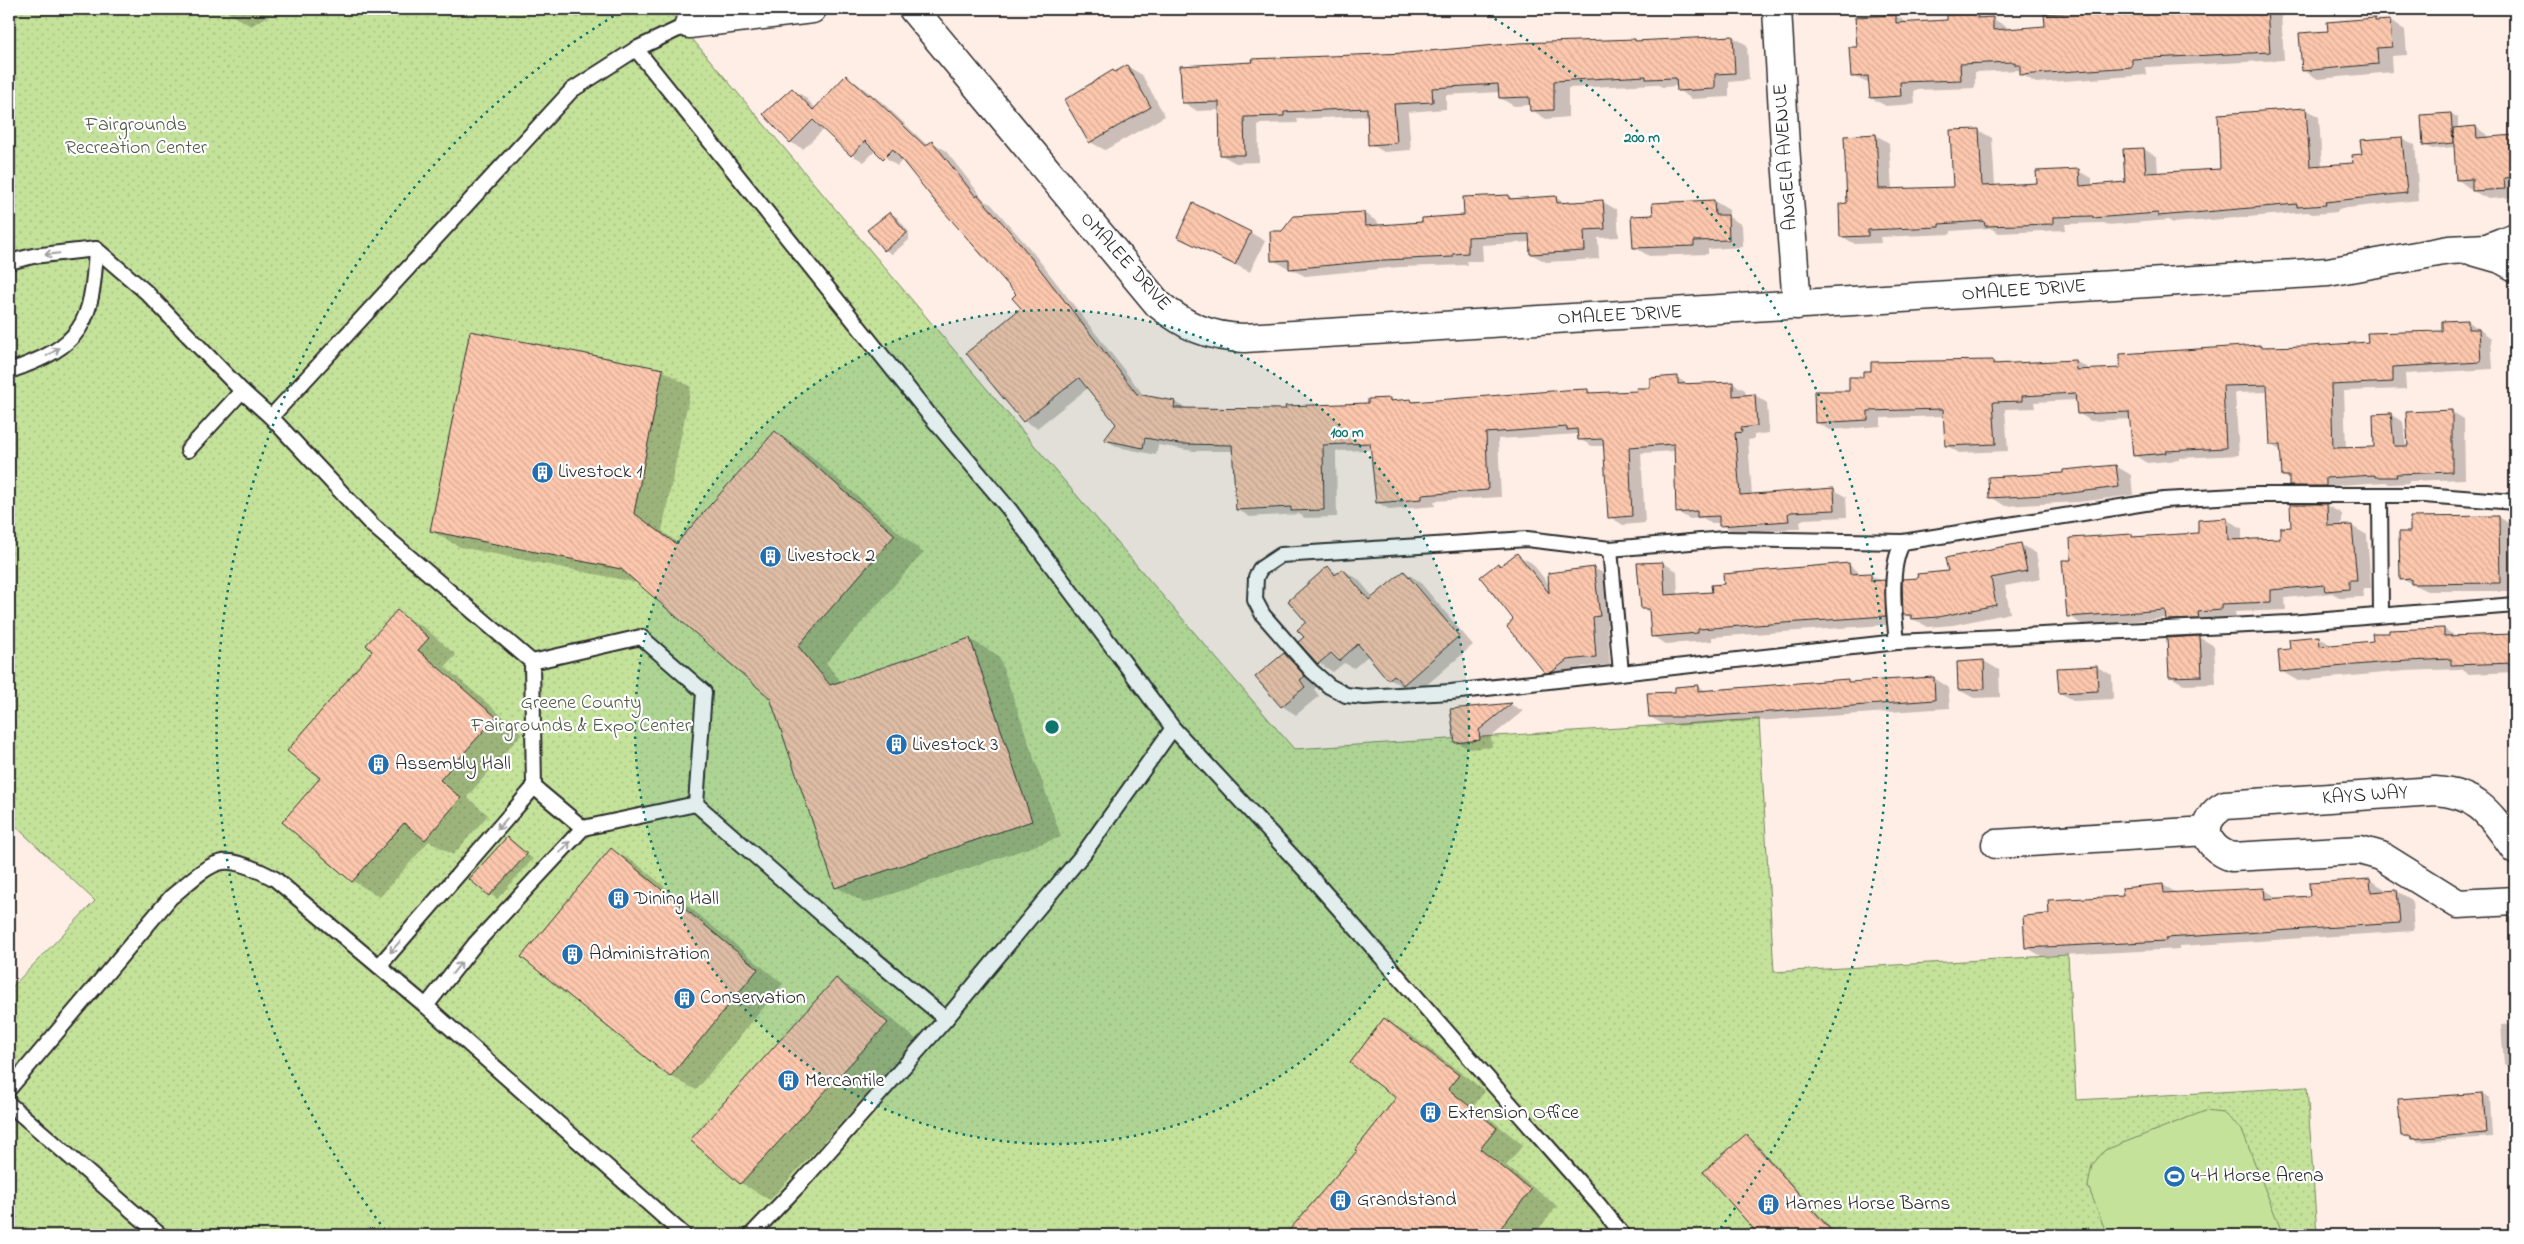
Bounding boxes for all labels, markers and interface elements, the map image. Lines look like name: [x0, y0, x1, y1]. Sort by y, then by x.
street label: ANGELA AVENUE: [1766, 83, 1806, 231]
park label: Fairgrounds Recreation Center: [65, 111, 208, 163]
text: 200 m: [1623, 127, 1660, 149]
street label: OMALEE DRIVE: [1072, 206, 1178, 318]
one-way arrow: [45, 249, 61, 259]
street label: OMALEE DRIVE: [1961, 272, 2087, 310]
street label: OMALEE DRIVE: [1557, 298, 1683, 334]
one-way arrow: [46, 347, 60, 357]
text: 100 m: [1330, 422, 1364, 444]
place label: Livestock 1: [558, 458, 643, 487]
building icon: Livestock 1: [530, 460, 554, 484]
place label: Livestock 2: [787, 542, 875, 571]
building icon: Livestock 2: [759, 544, 783, 568]
park label: Greene County Fairgrounds & Expo Center: [470, 689, 692, 742]
centre of rings: [1043, 718, 1061, 736]
place label: Livestock 3: [912, 731, 998, 760]
building icon: Livestock 3: [884, 733, 908, 757]
place label: Assembly Hall: [395, 750, 511, 779]
building icon: Assembly Hall: [367, 752, 391, 776]
street label: KAYS WAY: [2321, 779, 2409, 813]
one-way arrow: [496, 817, 507, 830]
one-way arrow: [559, 840, 571, 853]
place label: Dining Hall: [633, 885, 719, 915]
building icon: Dining Hall: [606, 887, 630, 911]
one-way arrow: [390, 940, 401, 953]
place label: Administration: [589, 940, 710, 969]
building icon: Administration: [561, 942, 585, 966]
one-way arrow: [451, 961, 462, 974]
place label: Conservation: [700, 984, 806, 1013]
building icon: Conservation: [672, 986, 696, 1010]
place label: Mercantile: [805, 1067, 885, 1096]
building icon: Mercantile: [777, 1069, 801, 1093]
place label: Extension Office: [1447, 1099, 1579, 1128]
building icon: Extension Office: [1419, 1101, 1443, 1125]
place label: 4-H Horse Arena: [2191, 1162, 2324, 1191]
sports icon: 4-H Horse Arena: [2163, 1164, 2187, 1188]
place label: Grandstand: [1357, 1186, 1456, 1215]
building icon: Grandstand: [1329, 1188, 1353, 1212]
place label: Harnes Horse Barns: [1785, 1190, 1950, 1219]
building icon: Harnes Horse Barns: [1757, 1192, 1781, 1216]

